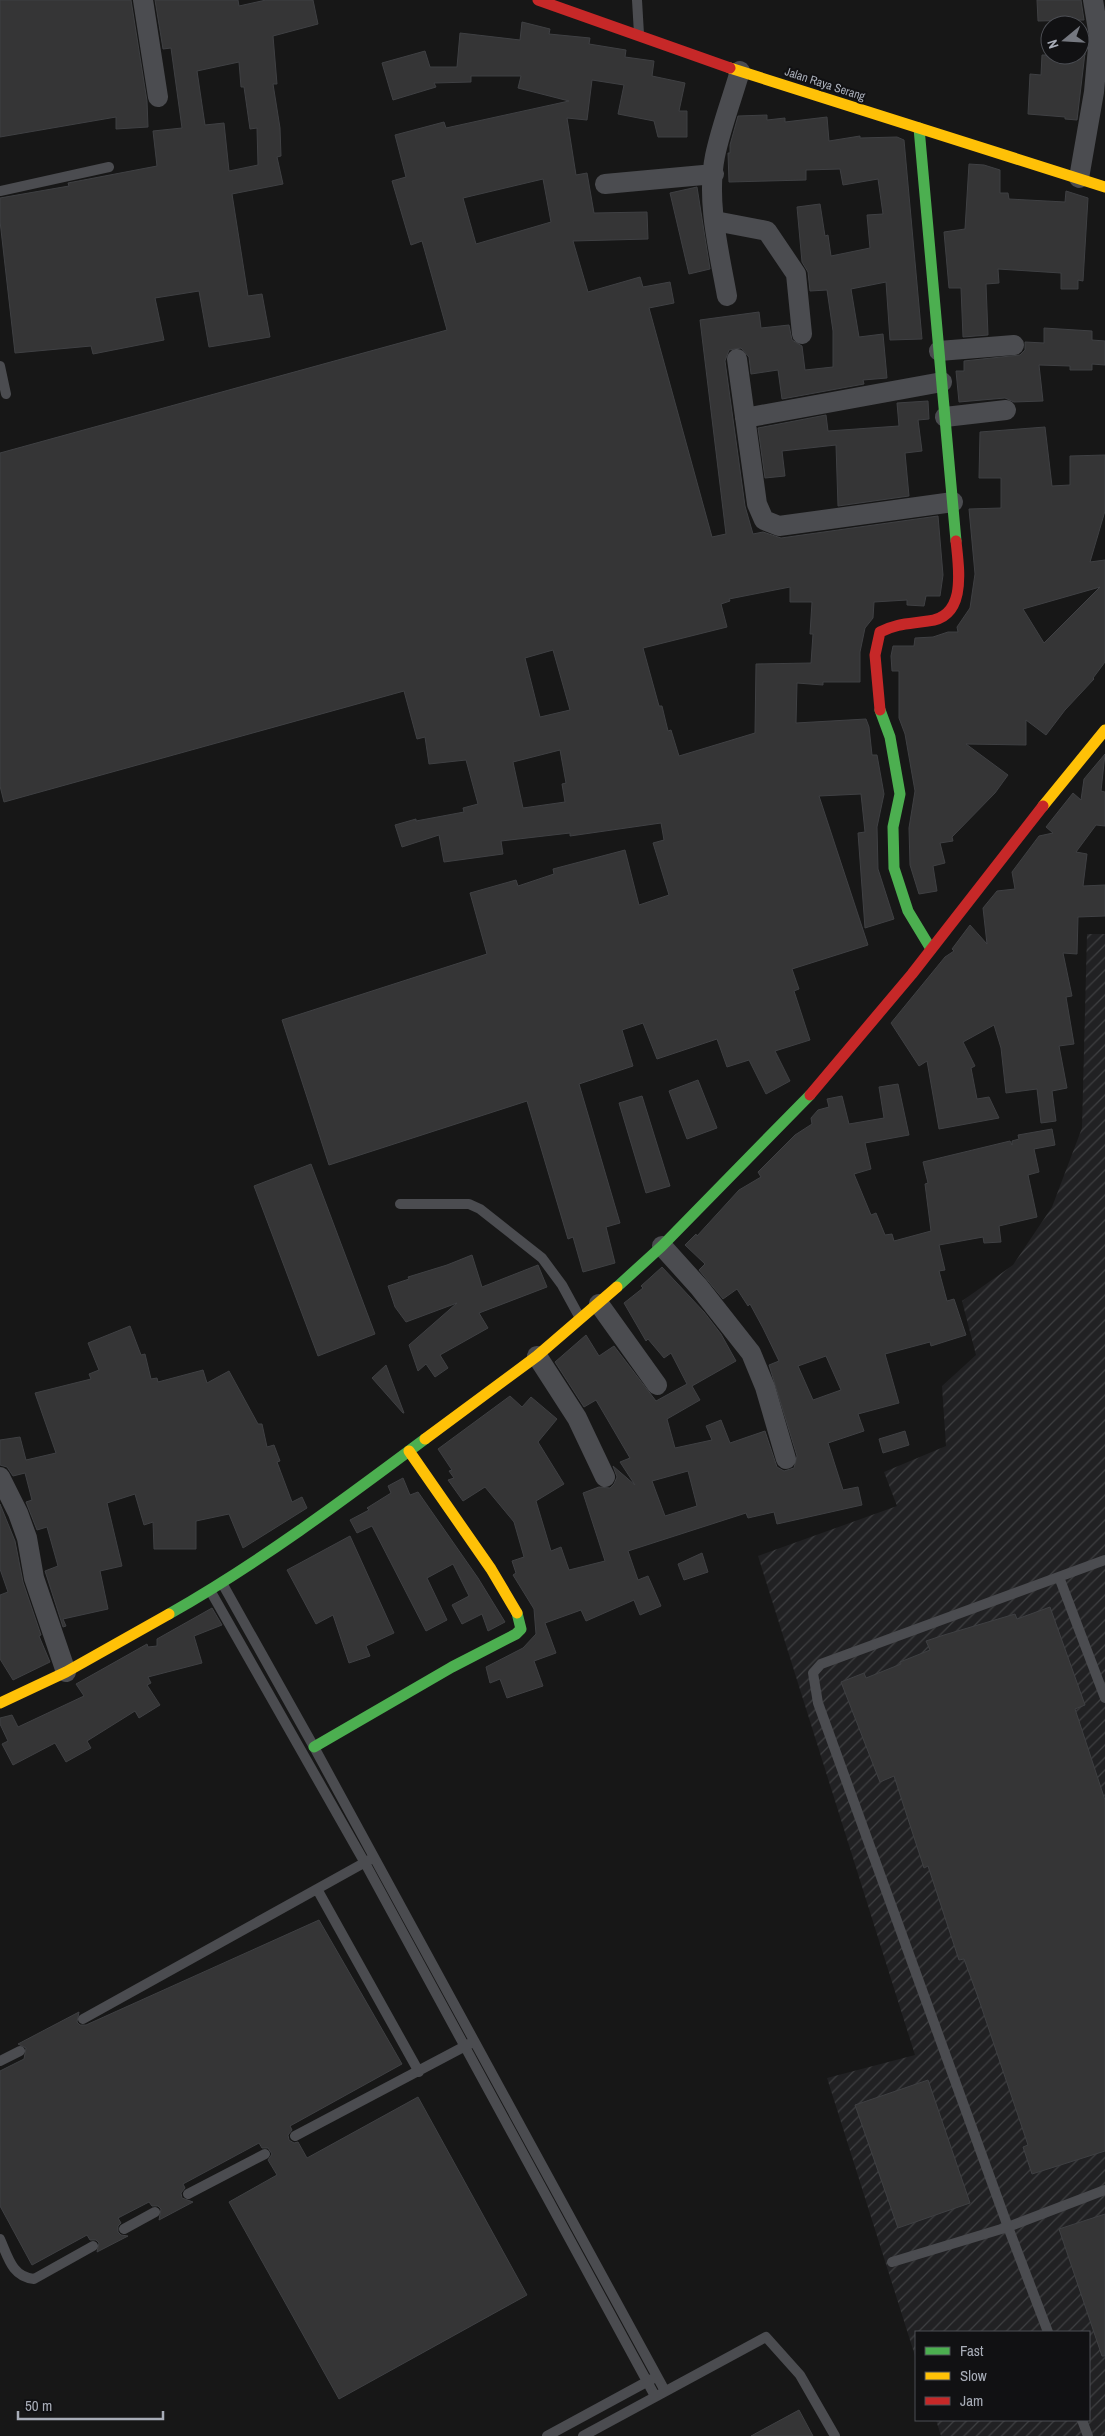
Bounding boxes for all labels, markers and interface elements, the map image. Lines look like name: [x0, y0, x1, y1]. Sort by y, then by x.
north arrow: [1040, 15, 1090, 65]
text: N: [1043, 37, 1062, 51]
street label: Jalan Raya Serang: [783, 63, 868, 105]
legend: [915, 2331, 1090, 2421]
text: Fast: [960, 2340, 984, 2361]
text: Slow: [960, 2365, 987, 2386]
scale bar: [18, 2388, 162, 2420]
text: Jam: [960, 2390, 983, 2411]
text: 50 m: [25, 2395, 52, 2416]

